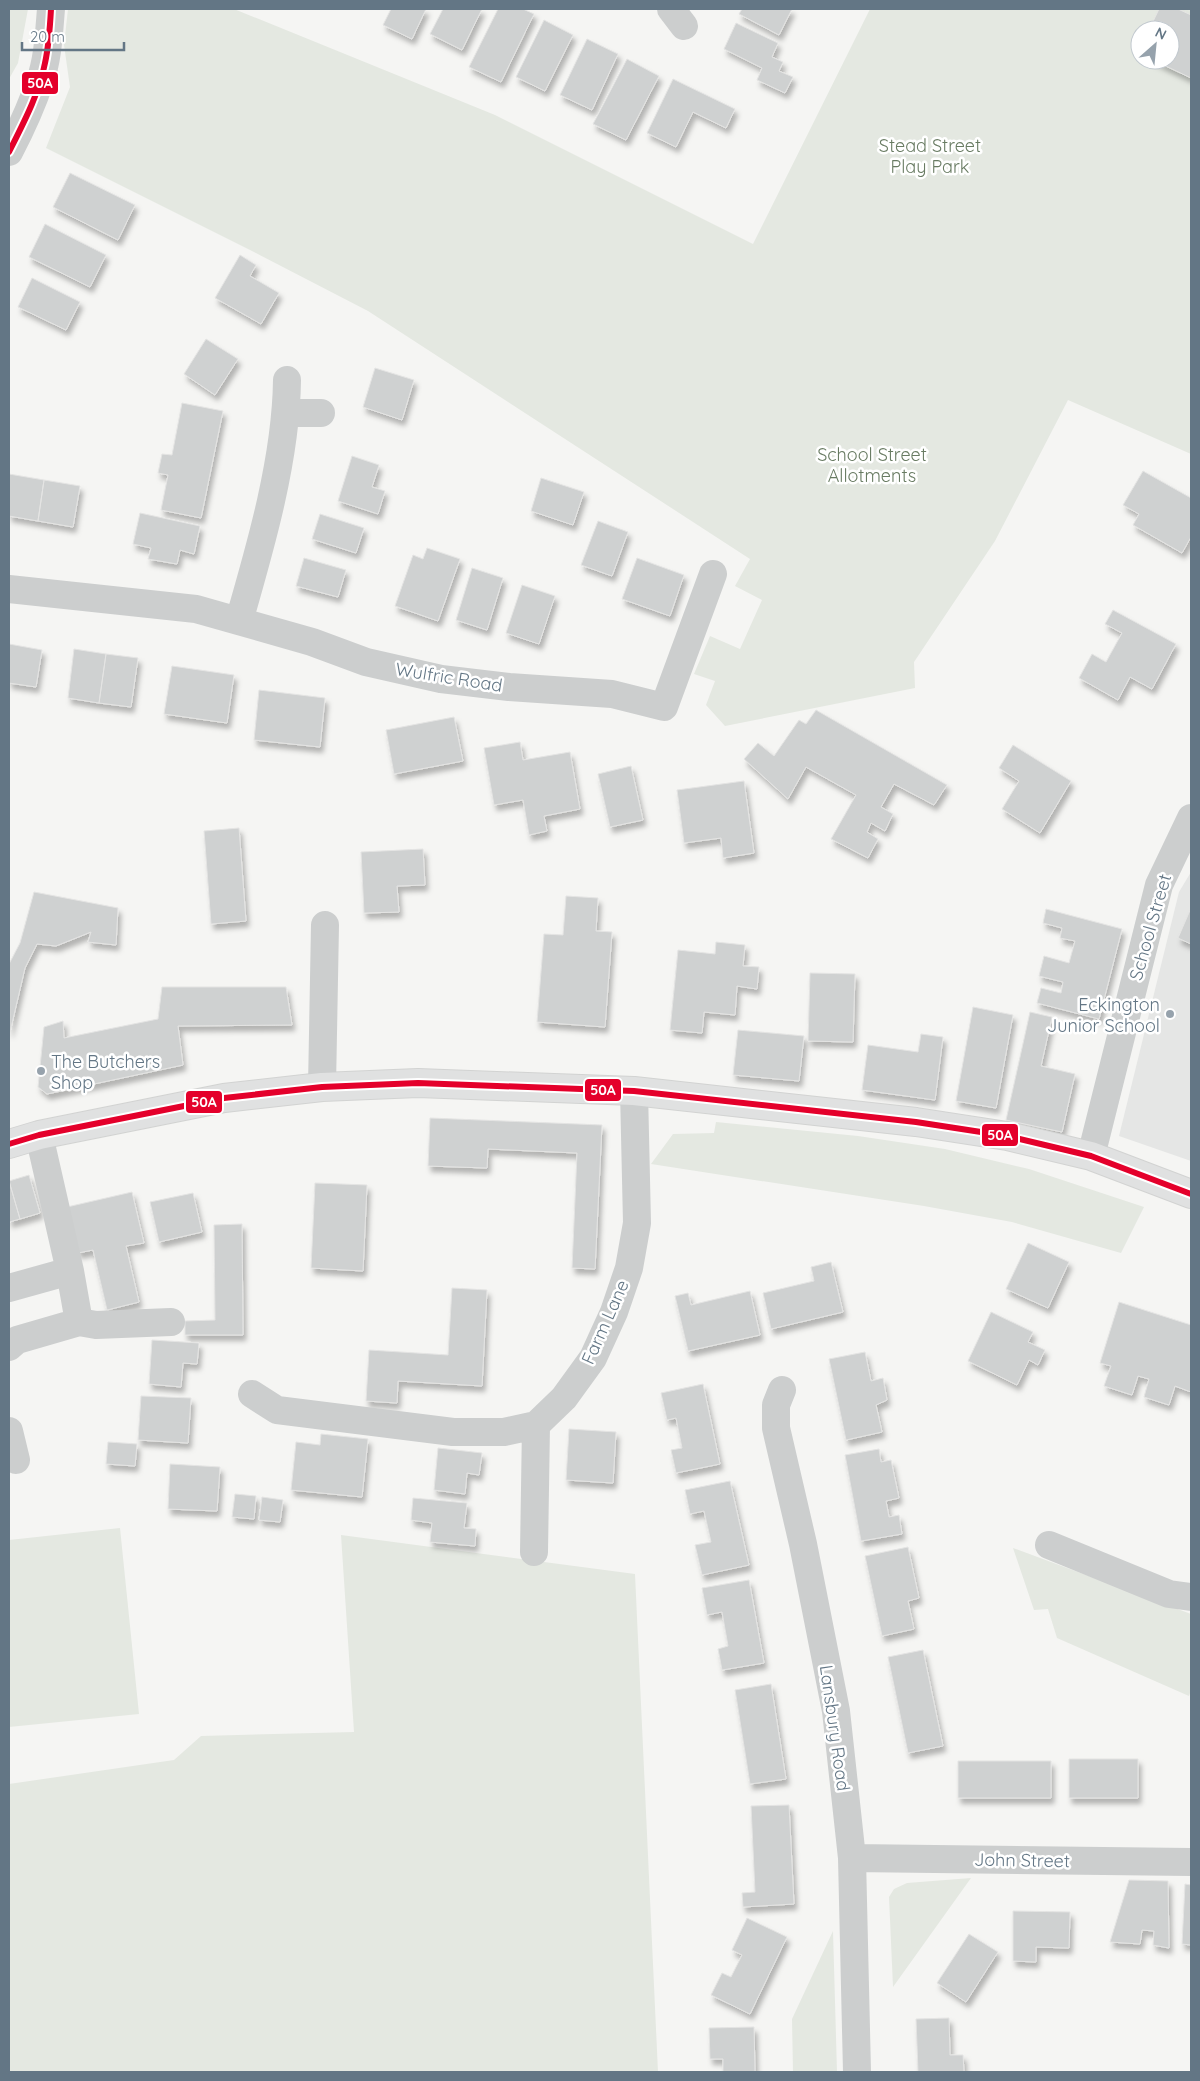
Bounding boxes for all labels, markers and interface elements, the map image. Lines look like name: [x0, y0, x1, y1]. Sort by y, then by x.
scale bar: [22, 20, 125, 52]
north arrow: [1130, 20, 1180, 70]
text: N: [1152, 23, 1170, 44]
text: 20 m: [30, 27, 65, 46]
line badge: 50A: [21, 71, 59, 95]
text: 50A: [27, 74, 53, 92]
park label: Stead Street Play Park: [879, 134, 981, 178]
park label: School Street Allotments: [817, 443, 927, 487]
street label: Wulfric Road: [394, 657, 504, 697]
street label: School Street: [1124, 871, 1176, 983]
place label: Eckington Junior School: [1047, 993, 1160, 1037]
marker: Eckington Junior School: [1164, 1008, 1176, 1020]
place label: The Butchers Shop: [51, 1050, 160, 1094]
marker: The Butchers Shop: [35, 1065, 47, 1077]
line badge: 50A: [584, 1078, 622, 1102]
text: 50A: [590, 1081, 616, 1099]
line badge: 50A: [185, 1090, 223, 1114]
text: 50A: [191, 1093, 217, 1111]
line badge: 50A: [981, 1123, 1019, 1147]
text: 50A: [987, 1126, 1013, 1144]
street label: Farm Lane: [576, 1276, 634, 1368]
street label: Lansbury Road: [815, 1663, 855, 1793]
street label: John Street: [974, 1848, 1070, 1872]

